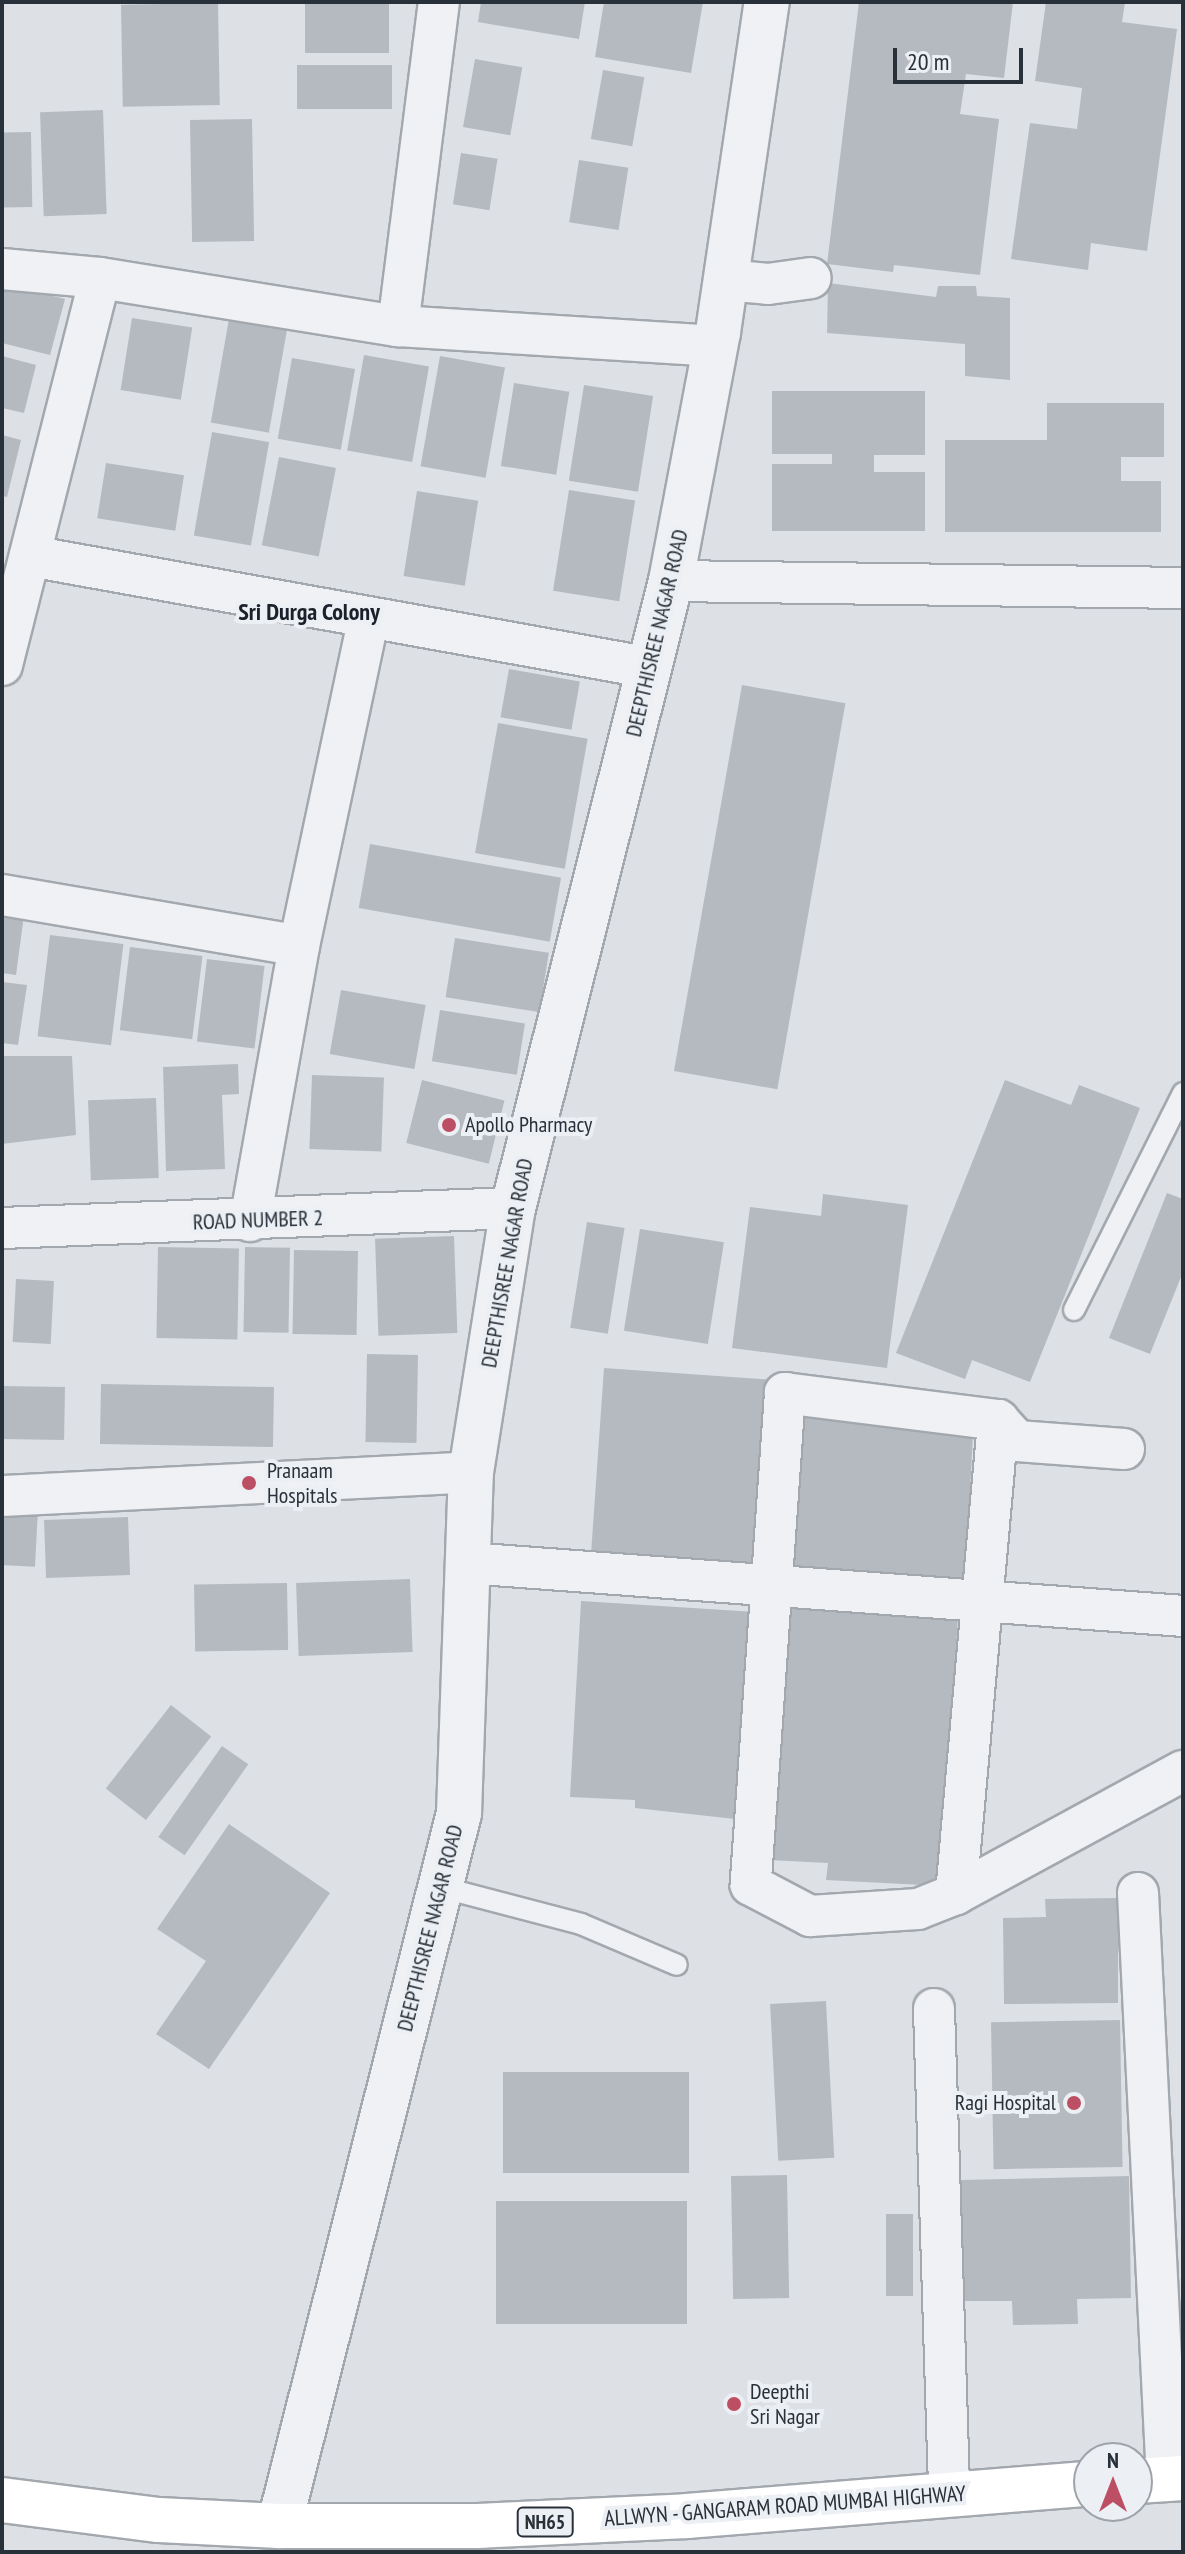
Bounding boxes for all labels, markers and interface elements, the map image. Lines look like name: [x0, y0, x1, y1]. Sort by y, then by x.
scale bar: [897, 32, 1027, 82]
text: 20 m: [907, 46, 949, 77]
street label: DEEPTHISREE NAGAR ROAD: [620, 527, 694, 739]
district label: Sri Durga Colony: [238, 598, 380, 626]
place label: Apollo Pharmacy: [465, 1112, 592, 1138]
marker: Apollo Pharmacy: [440, 1116, 458, 1134]
street label: DEEPTHISREE NAGAR ROAD: [476, 1156, 538, 1370]
street label: ROAD NUMBER 2: [192, 1205, 324, 1235]
place label: Pranaam Hospitals: [267, 1457, 337, 1508]
marker: Pranaam Hospitals: [238, 1472, 260, 1494]
street label: DEEPTHISREE NAGAR ROAD: [392, 1822, 468, 2034]
place label: Ragi Hospital: [955, 2090, 1056, 2116]
marker: Ragi Hospital: [1063, 2092, 1085, 2114]
place label: Deepthi Sri Nagar: [750, 2378, 820, 2430]
marker: Deepthi Sri Nagar: [725, 2395, 743, 2413]
north arrow: [1073, 2442, 1153, 2522]
text: N: [1107, 2446, 1119, 2474]
street label: ALLWYN - GANGARAM ROAD MUMBAI HIGHWAY: [603, 2480, 967, 2532]
road number: NH65: [515, 2506, 575, 2538]

